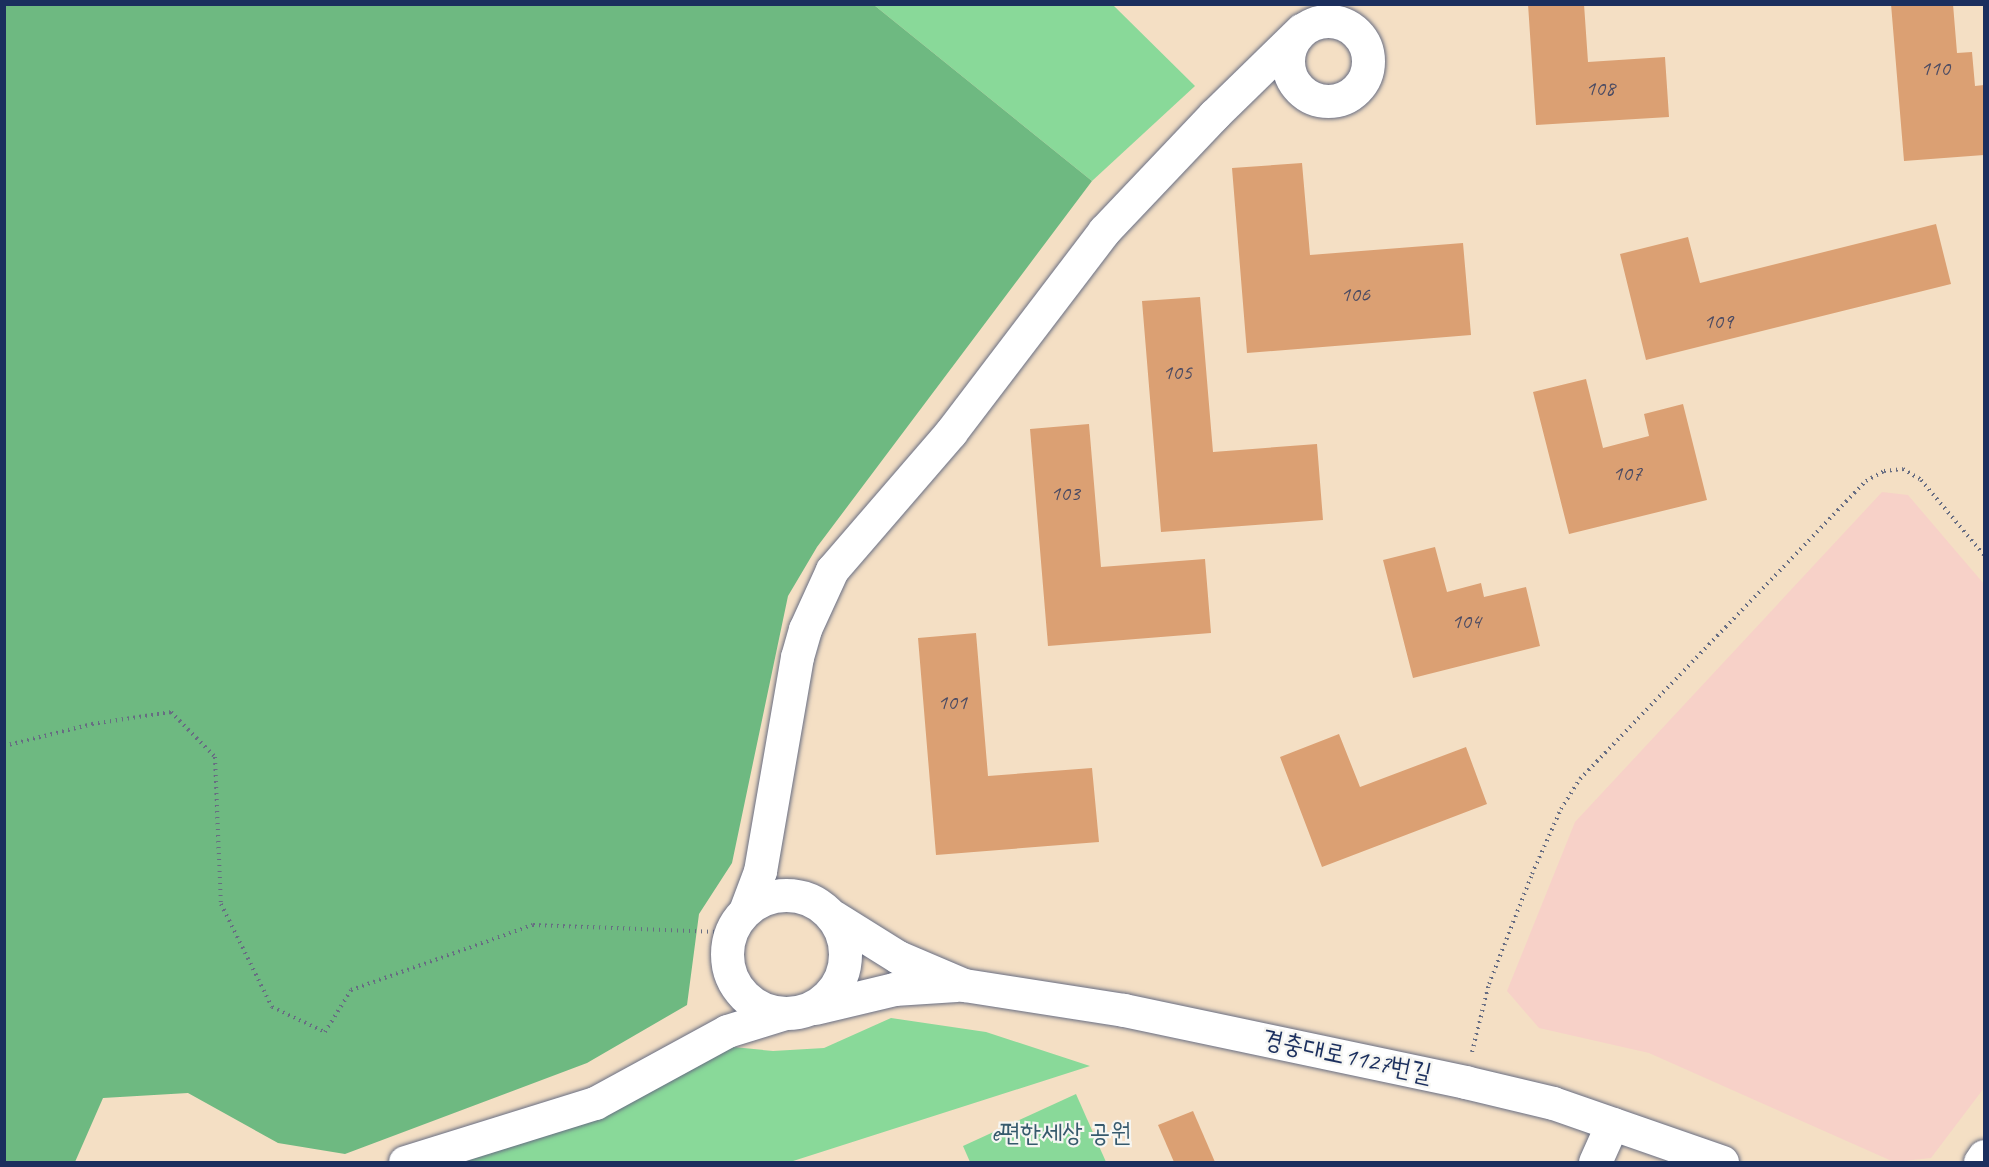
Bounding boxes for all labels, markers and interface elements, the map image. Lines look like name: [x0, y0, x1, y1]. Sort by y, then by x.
house number: 110: [1920, 56, 1950, 82]
house number: 108: [1585, 76, 1615, 102]
house number: 106: [1340, 282, 1370, 308]
house number: 109: [1703, 309, 1733, 335]
house number: 105: [1162, 360, 1192, 386]
house number: 107: [1612, 461, 1642, 487]
house number: 103: [1050, 481, 1080, 507]
house number: 104: [1451, 609, 1481, 635]
house number: 101: [937, 690, 967, 716]
street label: 경충대로1127번길: [1259, 1023, 1435, 1089]
park label: e편한세상 공원: [991, 1117, 1131, 1149]

